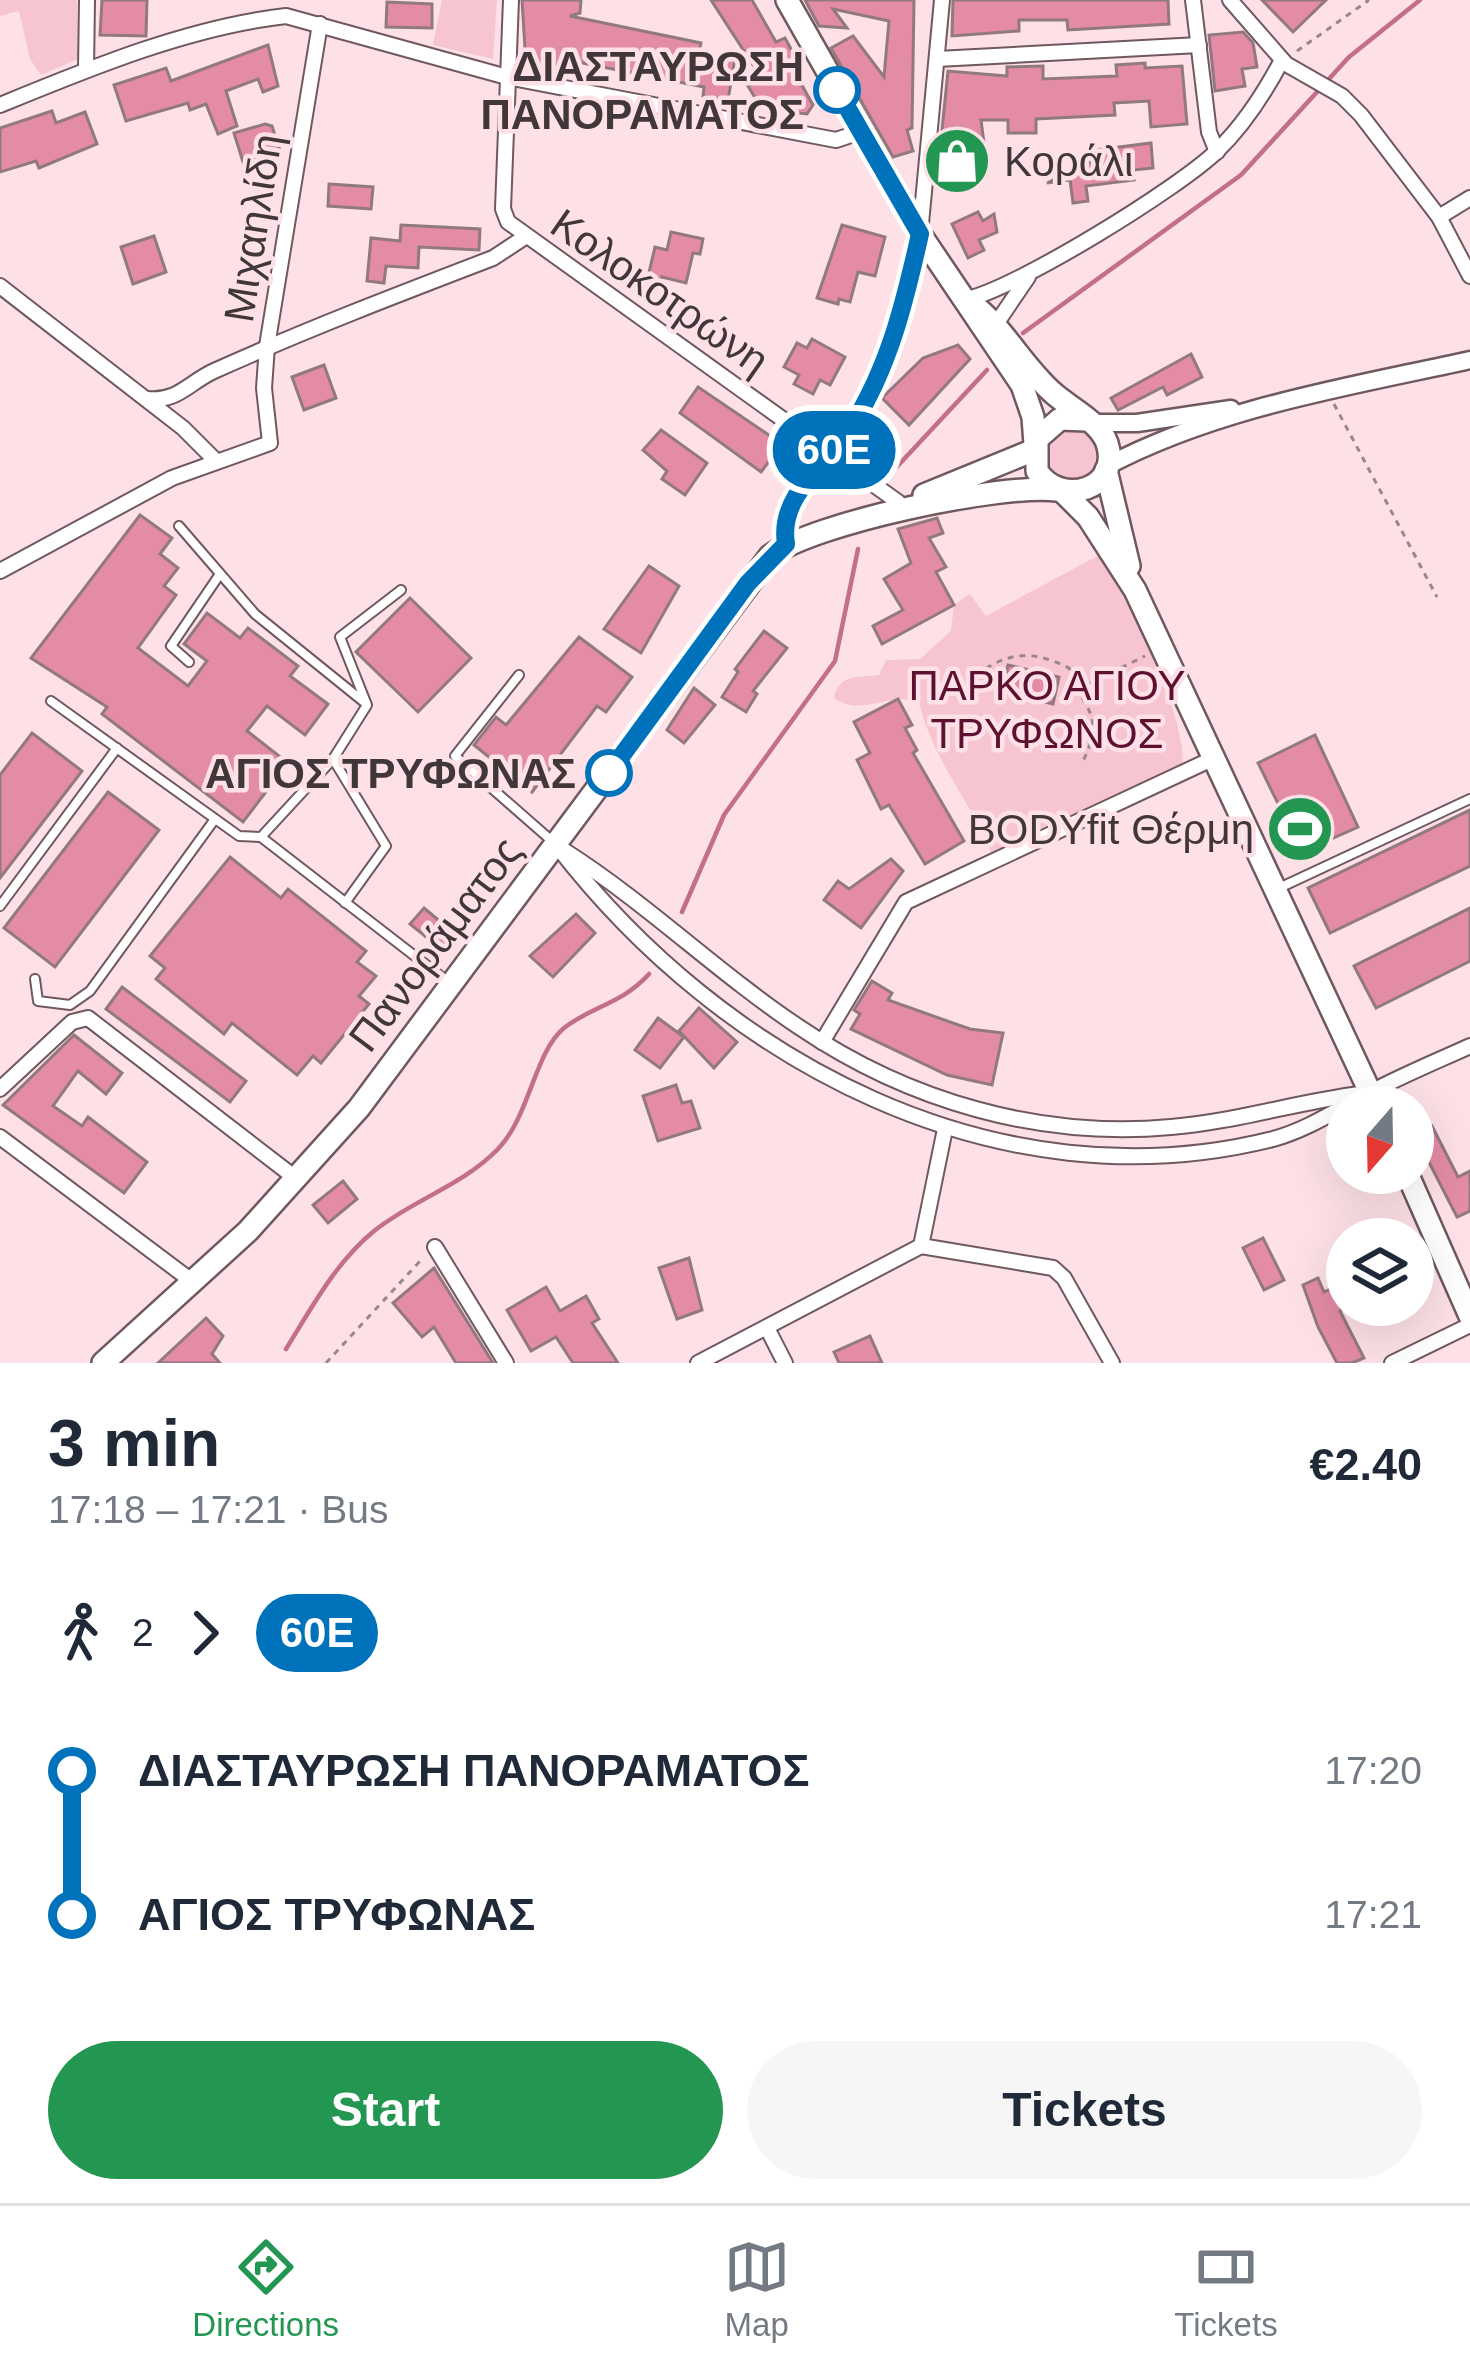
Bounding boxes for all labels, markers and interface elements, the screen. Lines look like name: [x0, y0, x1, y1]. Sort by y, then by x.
place label: ΔΙΑΣΤΑΥΡΩΣΗ ΠΑΝΟΡΑΜΑΤΟΣ: [481, 43, 804, 138]
marker: ΔΙΑΣΤΑΥΡΩΣΗ ΠΑΝΟΡΑΜΑΤΟΣ: [815, 68, 859, 112]
shop icon: Κοράλι: [922, 126, 992, 196]
street label: Μιχαηλίδη: [215, 131, 291, 325]
place label: Κοράλι: [1004, 138, 1133, 185]
street label: Κολοκοτρώνη: [542, 200, 778, 384]
line badge: 60Ε: [765, 411, 903, 489]
text: 60Ε: [797, 426, 871, 473]
park label: ΠΑΡΚΟ ΑΓΙΟΥ ΤΡΥΦΩΝΟΣ: [908, 662, 1186, 757]
place label: ΑΓΙΟΣ ΤΡΥΦΩΝΑΣ: [205, 750, 576, 797]
marker: ΑΓΙΟΣ ΤΡΥΦΩΝΑΣ: [587, 751, 631, 795]
sports icon: BODYfit Θέρμη: [1265, 794, 1335, 864]
place label: BODYfit Θέρμη: [968, 806, 1254, 853]
street label: Πανοράματος: [339, 828, 531, 1060]
north arrow: [1326, 1086, 1434, 1194]
map controls: [1326, 1086, 1434, 1326]
button: layers: [1326, 1218, 1434, 1326]
text: 3 min: [48, 1406, 220, 1480]
text: €2.40: [1309, 1439, 1422, 1490]
text: 17:18 – 17:21 · Bus: [48, 1488, 388, 1531]
icon: walk: [48, 1600, 114, 1666]
icon: forward: [172, 1600, 238, 1666]
text: 60Ε: [280, 1609, 354, 1656]
text: 2: [132, 1611, 154, 1654]
text: ΔΙΑΣΤΑΥΡΩΣΗ ΠΑΝΟΡΑΜΑΤΟΣ: [138, 1745, 810, 1796]
text: 17:20: [1324, 1749, 1422, 1792]
text: ΑΓΙΟΣ ΤΡΥΦΩΝΑΣ: [138, 1889, 535, 1940]
text: 17:21: [1324, 1893, 1422, 1936]
button: Start: [48, 2041, 723, 2179]
button: Tickets: [747, 2041, 1422, 2179]
tab: Directions: [192, 2234, 339, 2344]
tab: Map: [724, 2234, 790, 2344]
tab: Tickets: [1174, 2234, 1278, 2344]

